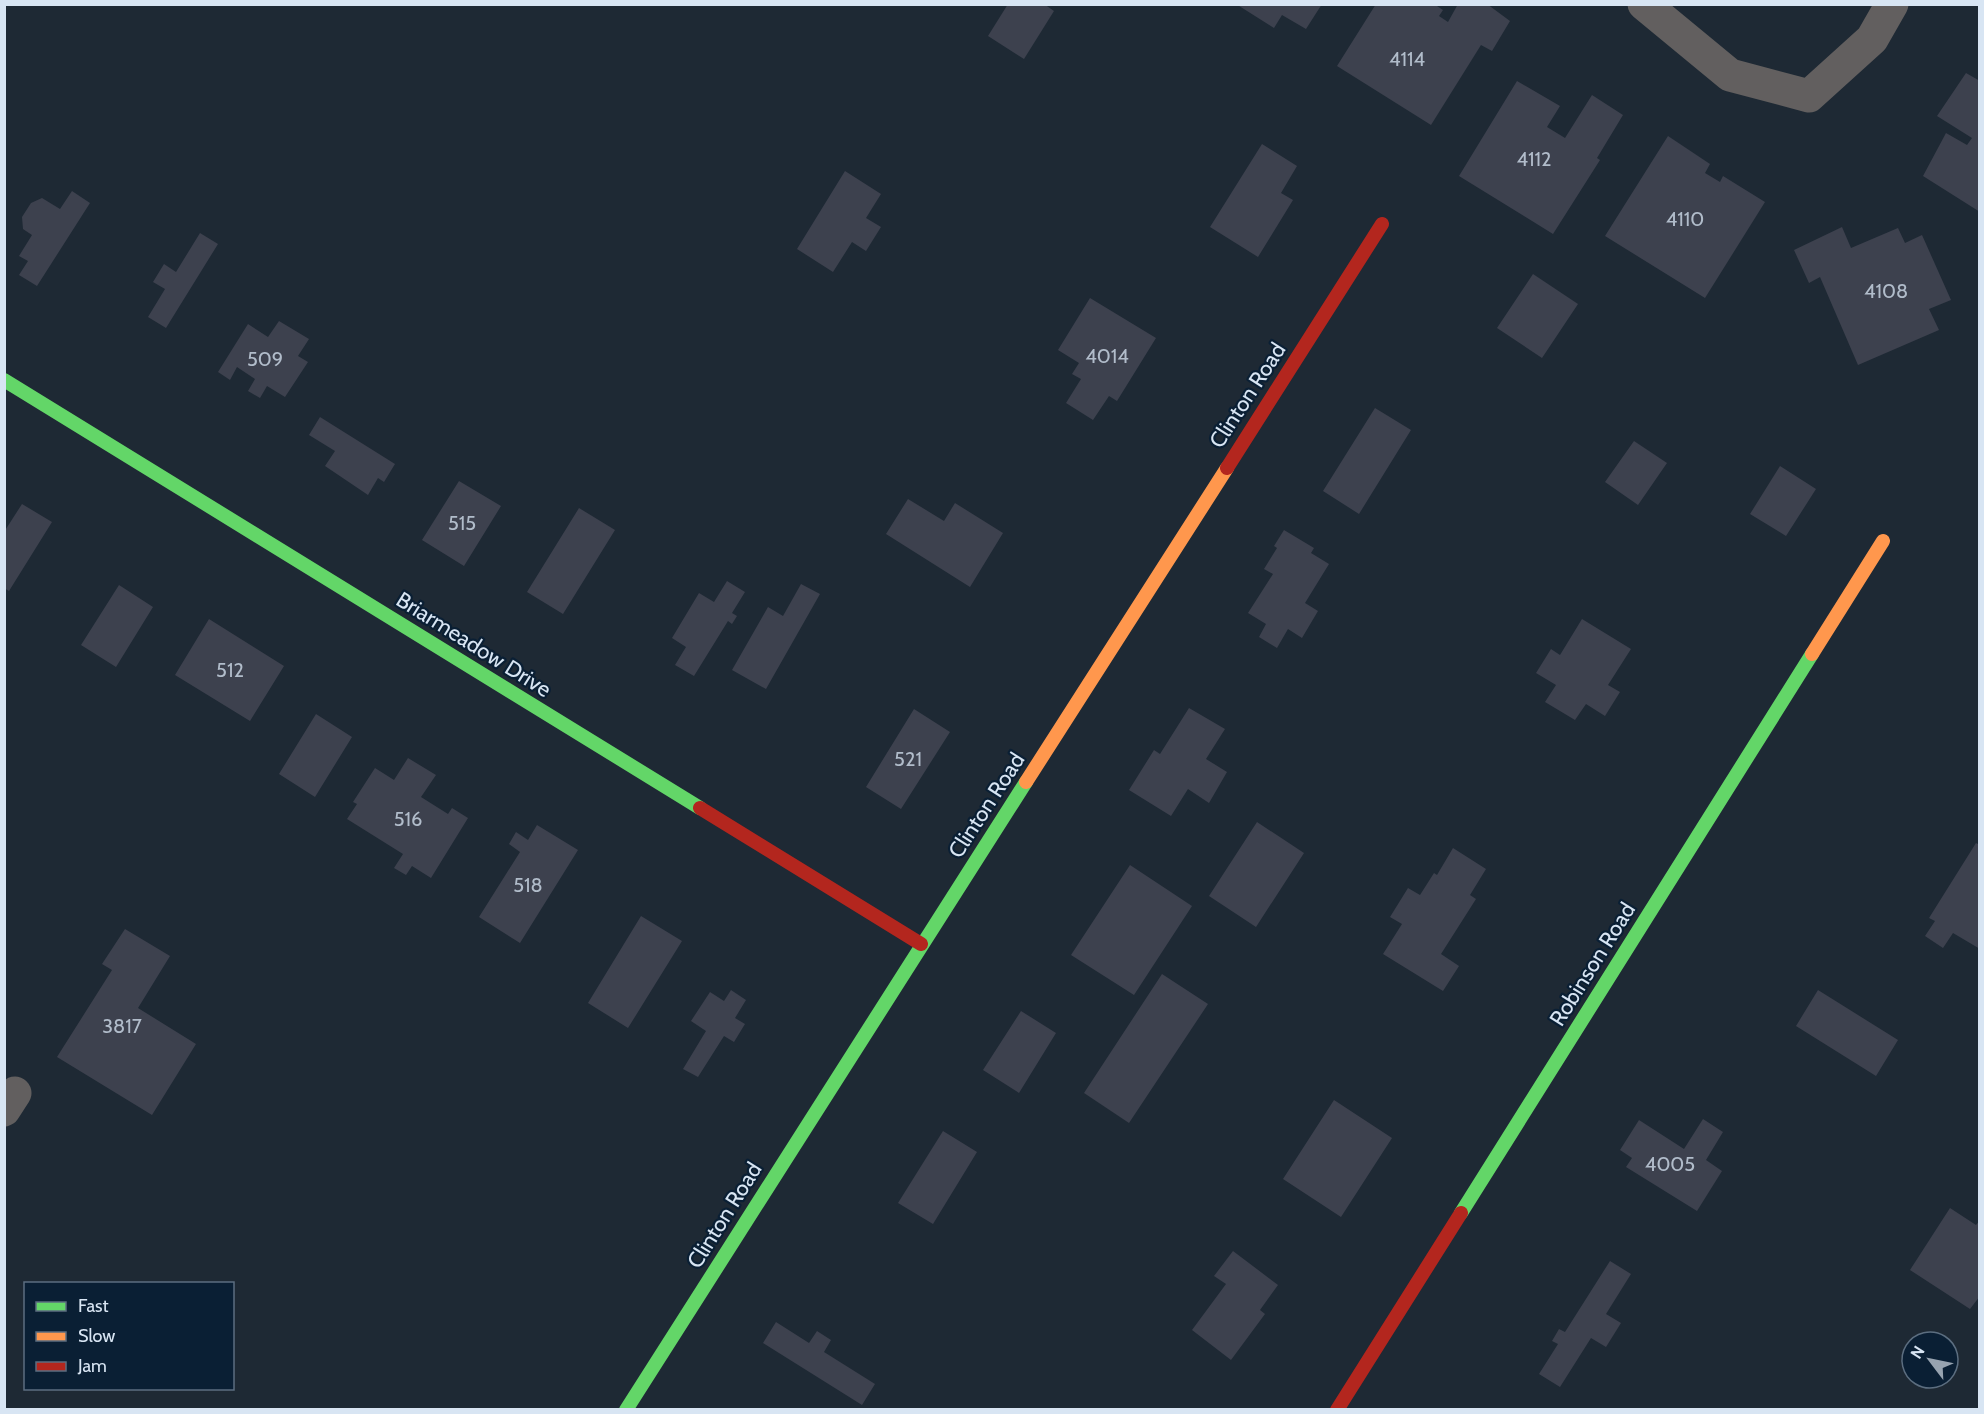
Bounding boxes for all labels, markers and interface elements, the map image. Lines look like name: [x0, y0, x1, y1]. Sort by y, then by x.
house number: 4114: [1389, 47, 1426, 71]
house number: 4112: [1516, 147, 1552, 171]
house number: 4110: [1666, 207, 1704, 231]
house number: 4108: [1864, 279, 1908, 303]
street label: Clinton Road: [1203, 338, 1291, 453]
house number: 4014: [1085, 344, 1129, 368]
house number: 509: [247, 347, 283, 371]
house number: 515: [448, 511, 476, 535]
street label: Briarmeadow Drive: [391, 586, 556, 703]
house number: 512: [216, 658, 244, 682]
house number: 521: [894, 747, 922, 771]
street label: Clinton Road: [942, 748, 1030, 863]
house number: 516: [394, 807, 422, 831]
house number: 518: [513, 873, 543, 897]
street label: Robinson Road: [1544, 898, 1641, 1031]
house number: 3817: [102, 1014, 142, 1038]
house number: 4005: [1645, 1152, 1695, 1176]
street label: Clinton Road: [681, 1157, 768, 1273]
legend: [24, 1282, 234, 1390]
text: Fast: [78, 1295, 109, 1317]
text: Slow: [78, 1325, 115, 1347]
north arrow: [1900, 1330, 1960, 1390]
text: N: [1907, 1342, 1929, 1362]
text: Jam: [77, 1355, 107, 1377]

